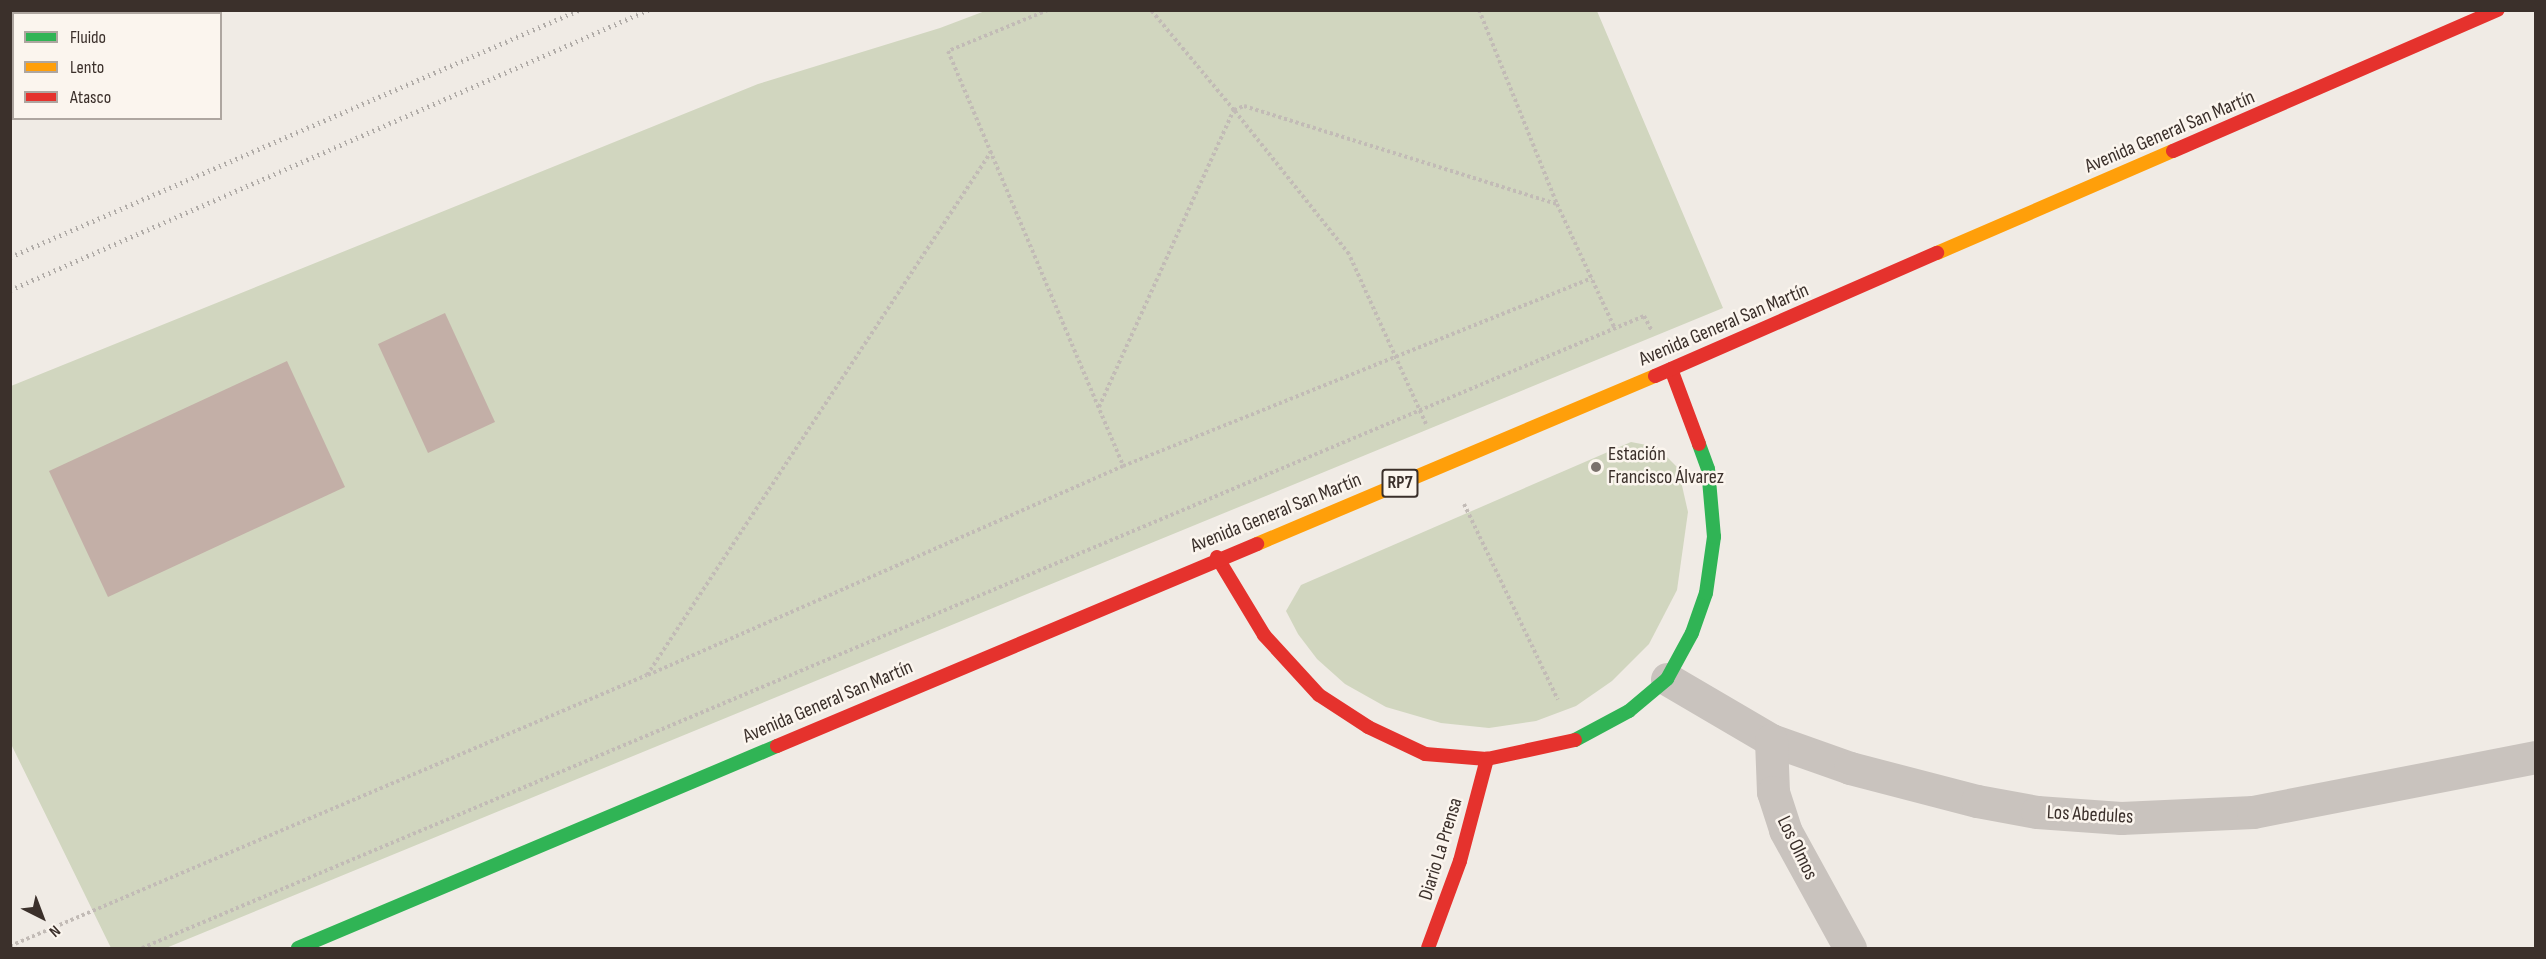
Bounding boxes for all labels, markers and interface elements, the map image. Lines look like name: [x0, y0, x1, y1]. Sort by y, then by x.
legend: [12, 12, 222, 120]
text: Fluido: [70, 27, 106, 48]
text: Lento: [70, 57, 104, 78]
street label: Avenida General San Martín: [2082, 85, 2258, 179]
text: Atasco: [70, 87, 111, 108]
street label: Avenida General San Martín: [1636, 278, 1812, 372]
place label: Estación Francisco Álvarez: [1608, 443, 1724, 490]
marker: Estación Francisco Álvarez: [1589, 460, 1603, 474]
street label: Avenida General San Martín: [1187, 468, 1365, 558]
road number: RP7: [1380, 468, 1420, 498]
street label: Avenida General San Martín: [740, 655, 916, 749]
street label: Diario La Prensa: [1414, 795, 1468, 903]
street label: Los Abedules: [2046, 801, 2134, 829]
street label: Los Olmos: [1771, 812, 1823, 884]
north arrow: [12, 887, 72, 947]
text: N: [45, 921, 64, 941]

